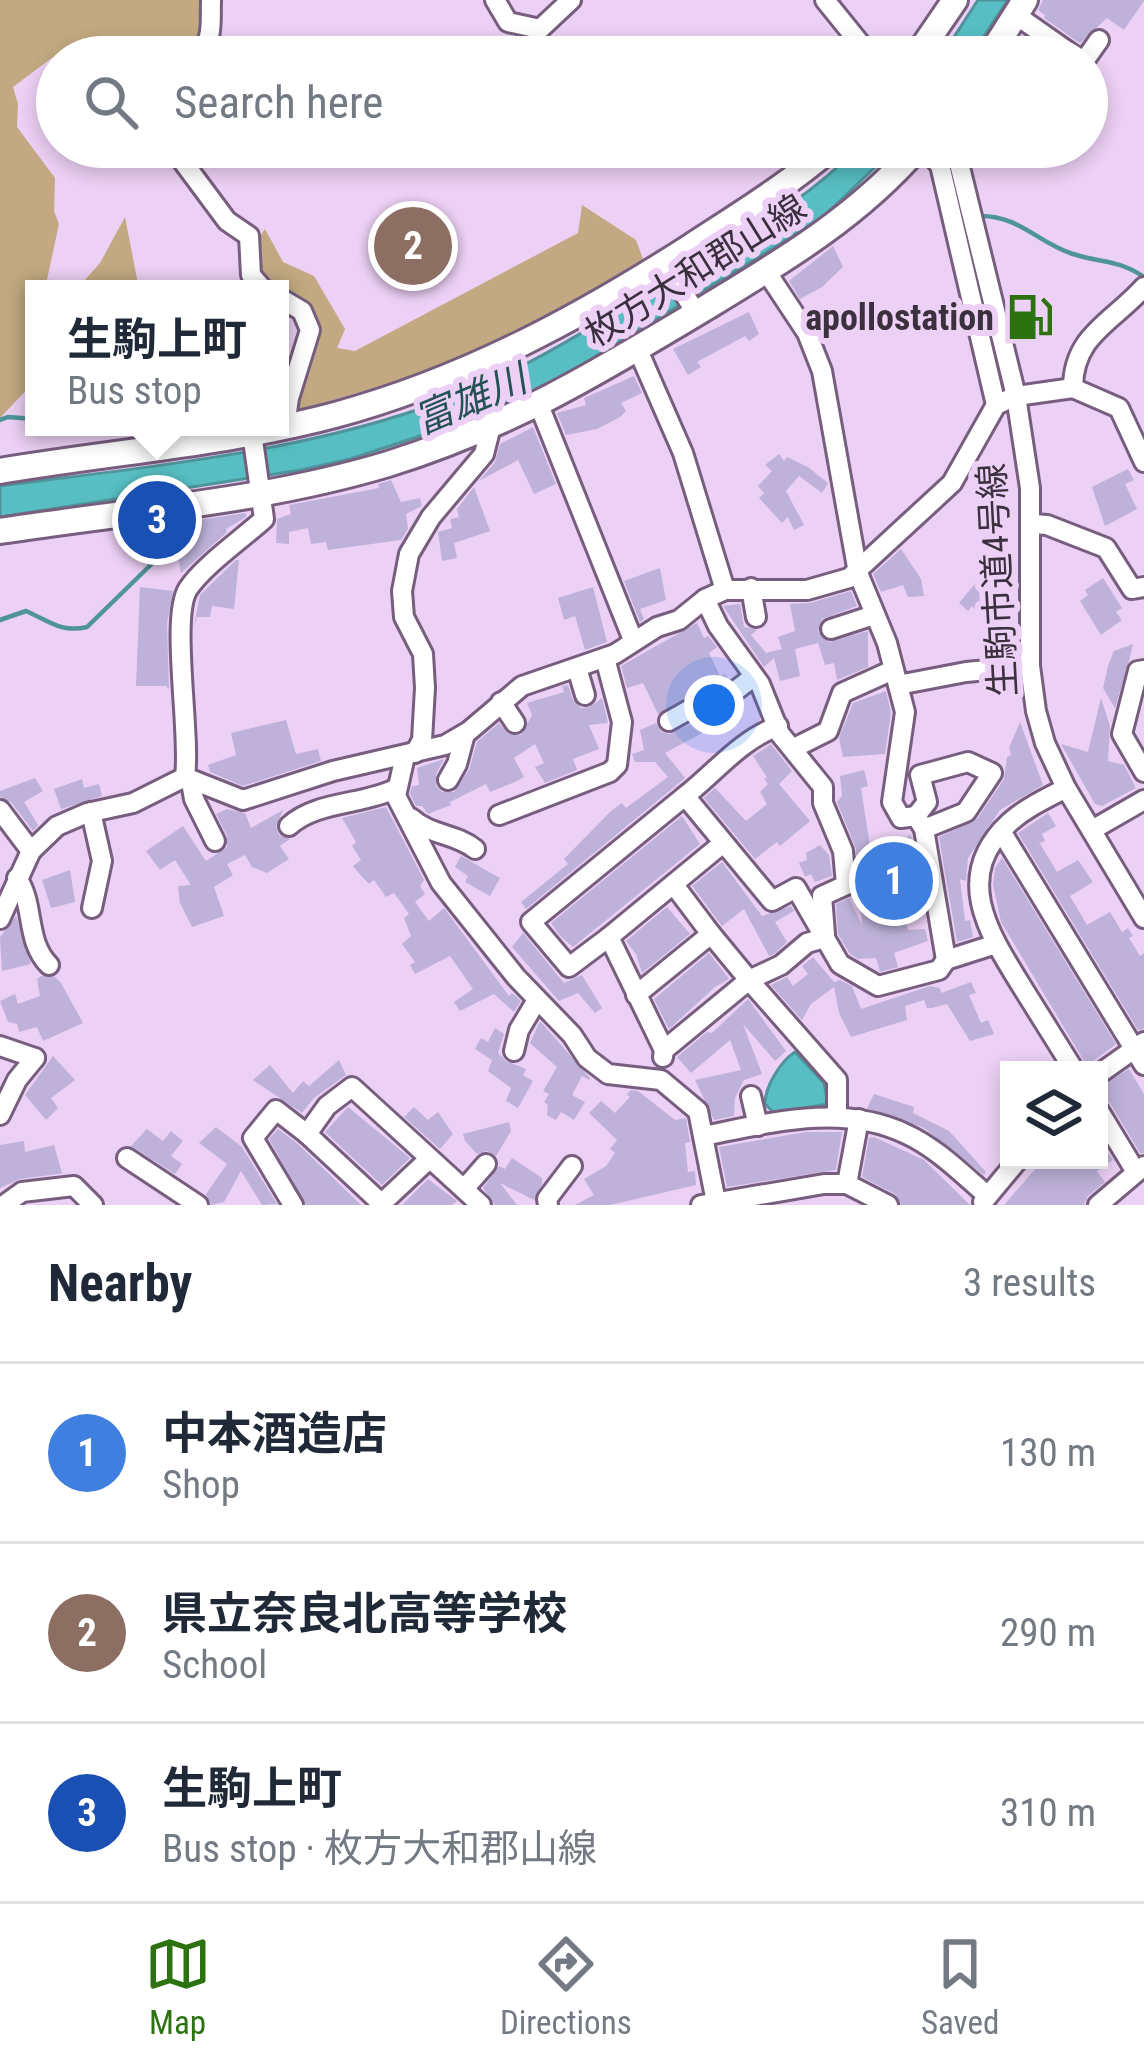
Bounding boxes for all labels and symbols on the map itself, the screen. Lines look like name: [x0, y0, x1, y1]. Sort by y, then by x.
street label: 枚方大和郡山線: [578, 186, 814, 355]
pin: 2: [374, 201, 452, 291]
fuel station icon: apollostation: [1005, 292, 1055, 342]
place label: apollostation: [805, 297, 994, 339]
water label: 富雄川: [408, 354, 537, 444]
street label: 生駒市道4号線: [971, 462, 1025, 698]
pin: 3: [118, 475, 196, 565]
your location: [684, 675, 744, 735]
pin: 1: [855, 836, 933, 926]

